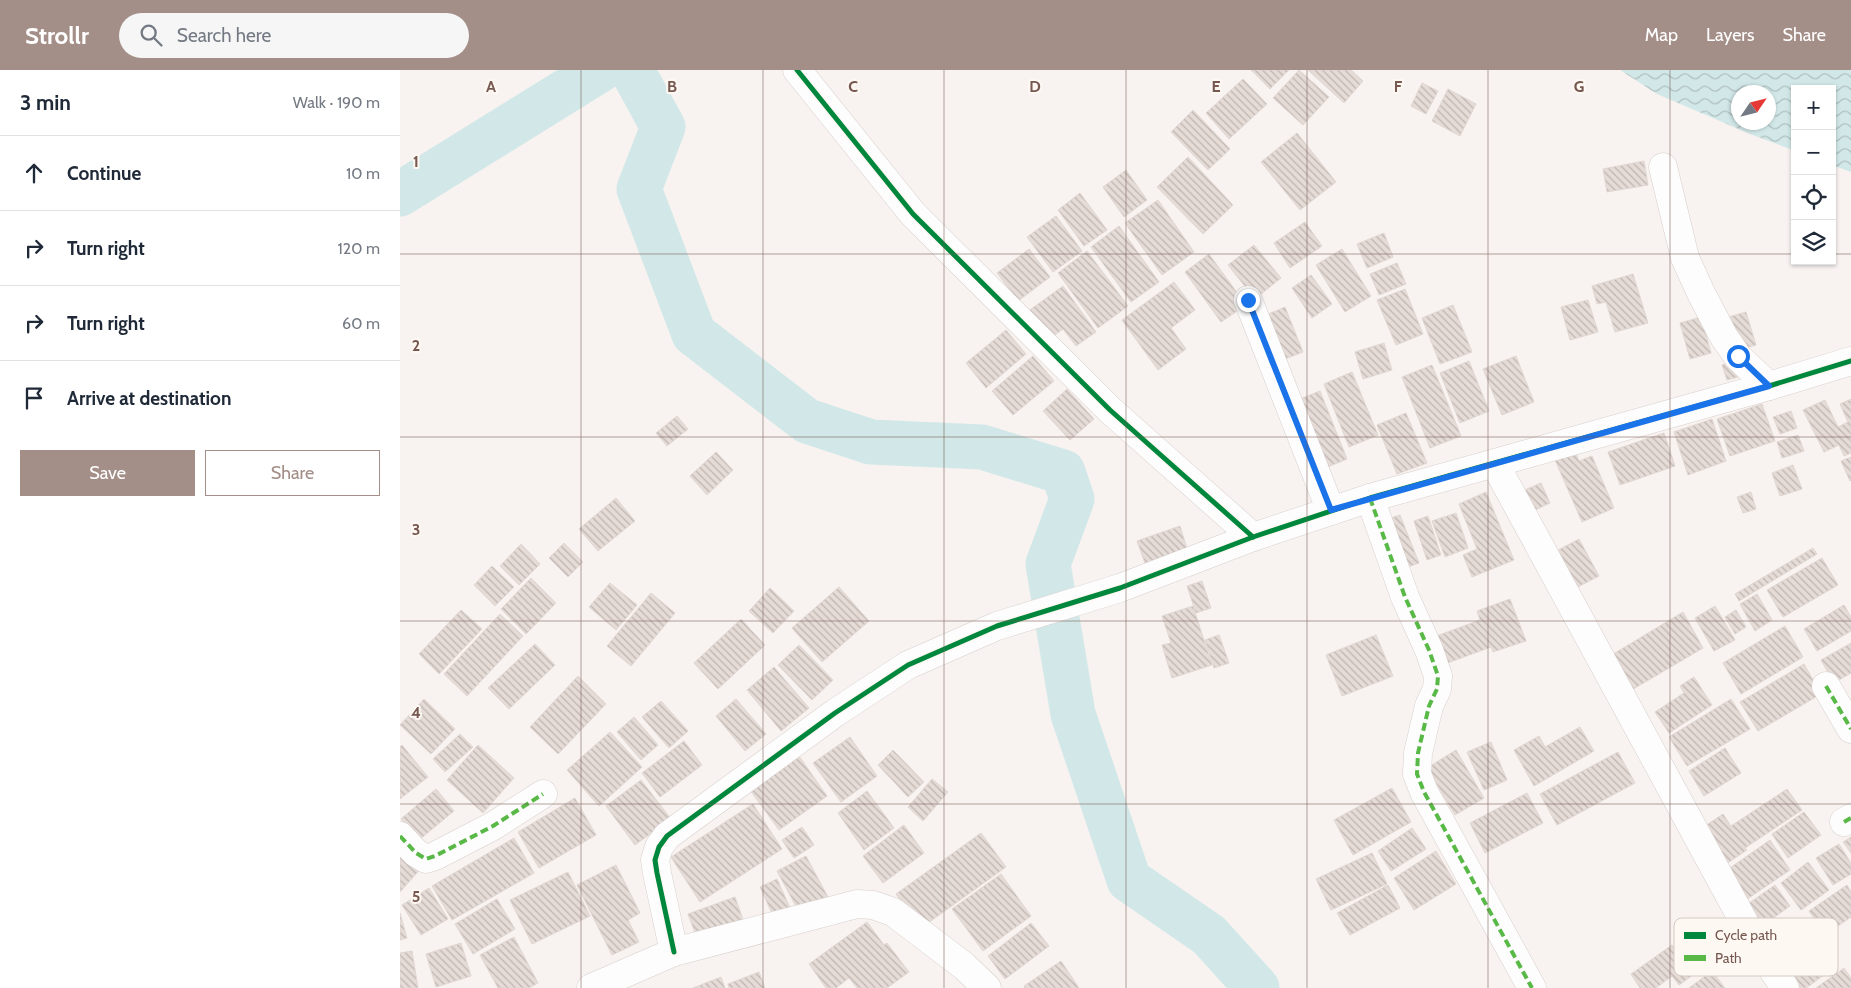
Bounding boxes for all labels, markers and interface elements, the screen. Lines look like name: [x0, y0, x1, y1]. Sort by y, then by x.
search box: [119, 13, 469, 58]
text: Strollr: [25, 21, 89, 50]
icon: search: [137, 21, 165, 49]
text: Search here: [177, 24, 271, 47]
text: Map: [1645, 24, 1678, 46]
text: Layers: [1706, 24, 1755, 46]
text: Share: [1783, 24, 1826, 46]
text: A: [486, 77, 496, 96]
text: B: [667, 77, 677, 96]
text: C: [848, 77, 858, 96]
text: D: [1029, 77, 1041, 96]
text: E: [1211, 77, 1221, 96]
text: F: [1394, 77, 1403, 96]
text: G: [1574, 77, 1584, 96]
north arrow: [1731, 85, 1776, 130]
map controls: [1791, 85, 1836, 265]
button: +: [1791, 85, 1836, 130]
text: 3 min: [20, 90, 71, 115]
text: Walk · 190 m: [293, 93, 380, 112]
button: −: [1791, 130, 1836, 175]
text: 1: [413, 152, 419, 171]
icon: ahead: [20, 159, 48, 187]
text: Continue: [67, 162, 141, 185]
text: 10 m: [346, 164, 380, 183]
button: locate: [1791, 175, 1836, 220]
button: layers: [1791, 220, 1836, 265]
icon: right: [20, 234, 48, 262]
text: Turn right: [67, 237, 145, 260]
text: 120 m: [338, 239, 380, 258]
route end: [1237, 289, 1260, 312]
icon: right: [20, 309, 48, 337]
text: Turn right: [67, 312, 145, 335]
text: 60 m: [342, 314, 380, 333]
text: 2: [412, 336, 420, 355]
route start: [1727, 345, 1750, 368]
icon: arrive: [20, 384, 48, 412]
text: Arrive at destination: [67, 387, 231, 410]
button: Save: [20, 450, 195, 496]
button: Share: [205, 450, 380, 496]
text: 3: [412, 520, 420, 539]
text: 4: [411, 703, 421, 722]
text: 5: [412, 887, 420, 906]
legend: [1674, 918, 1838, 976]
text: Cycle path: [1715, 926, 1777, 944]
text: Path: [1715, 949, 1742, 967]

